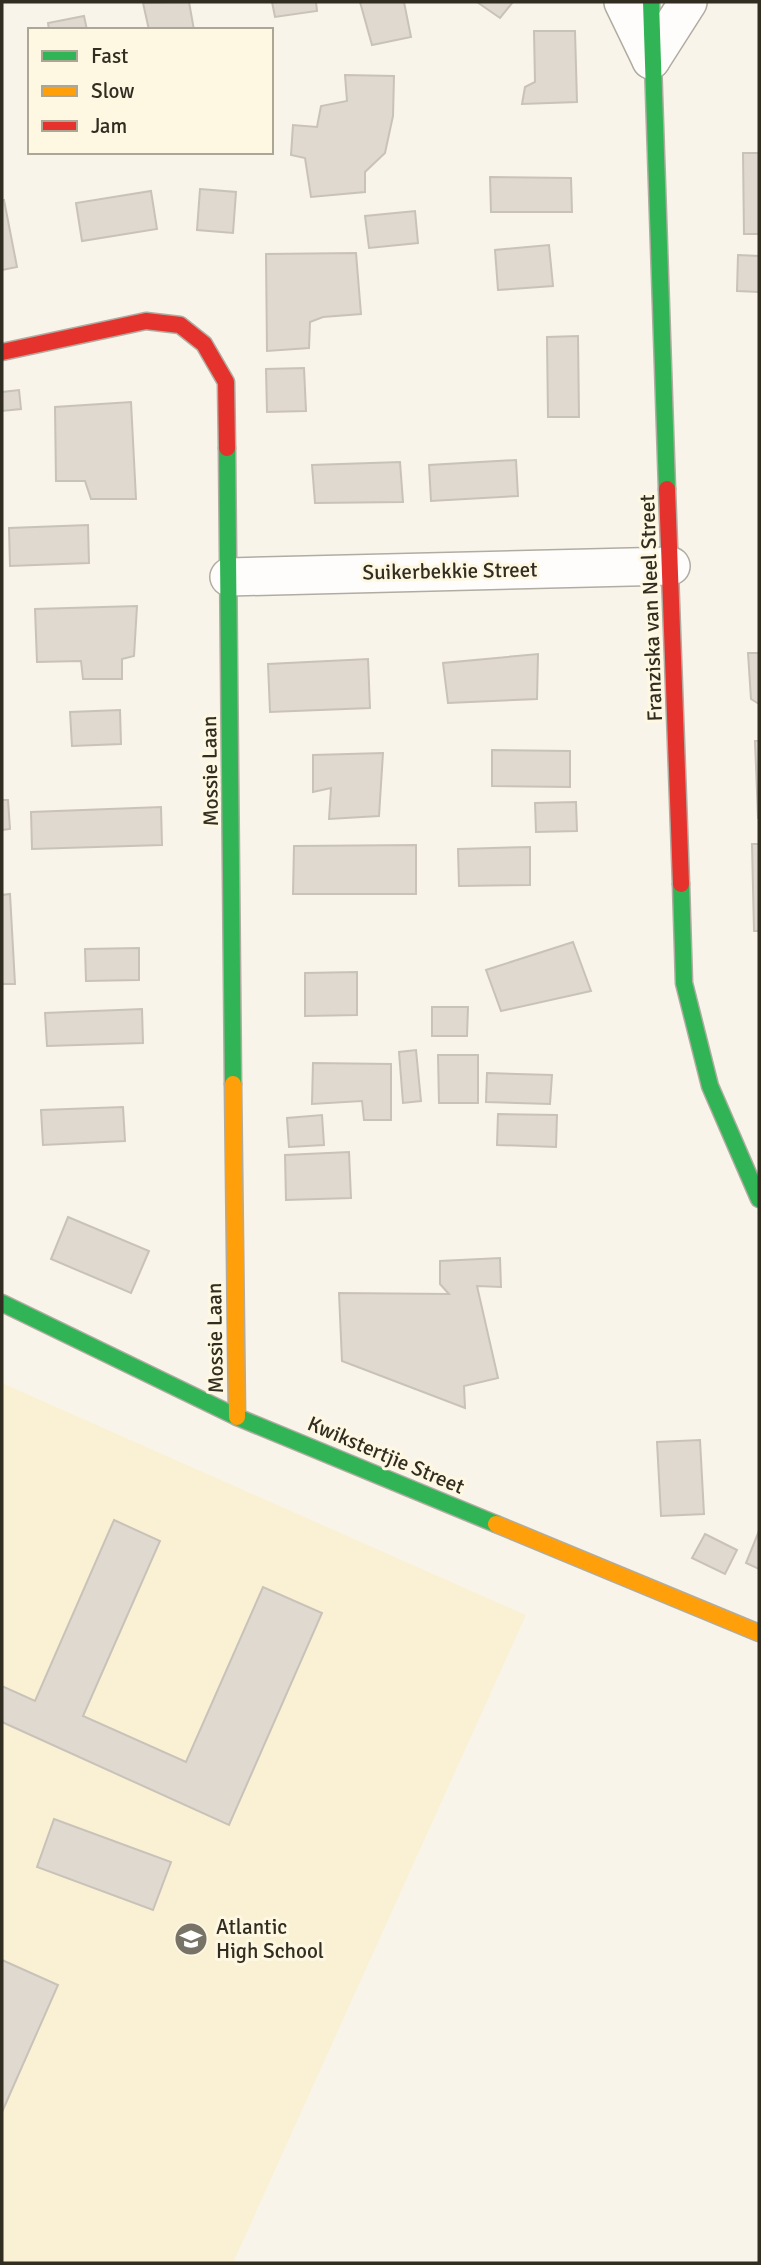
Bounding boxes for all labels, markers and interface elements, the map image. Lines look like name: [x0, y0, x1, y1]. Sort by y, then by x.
legend: [28, 28, 273, 154]
text: Fast: [91, 43, 128, 69]
text: Slow: [91, 78, 135, 104]
text: Jam: [91, 113, 127, 139]
street label: Franziska van Neel Street: [634, 494, 668, 722]
street label: Suikerbekkie Street: [362, 556, 538, 586]
street label: Mossie Laan: [196, 715, 224, 827]
street label: Mossie Laan: [201, 1282, 229, 1394]
street label: Kwikstertjie Street: [304, 1410, 468, 1500]
place label: Atlantic High School: [216, 1914, 324, 1964]
school or university icon: Atlantic High School: [172, 1920, 210, 1958]

